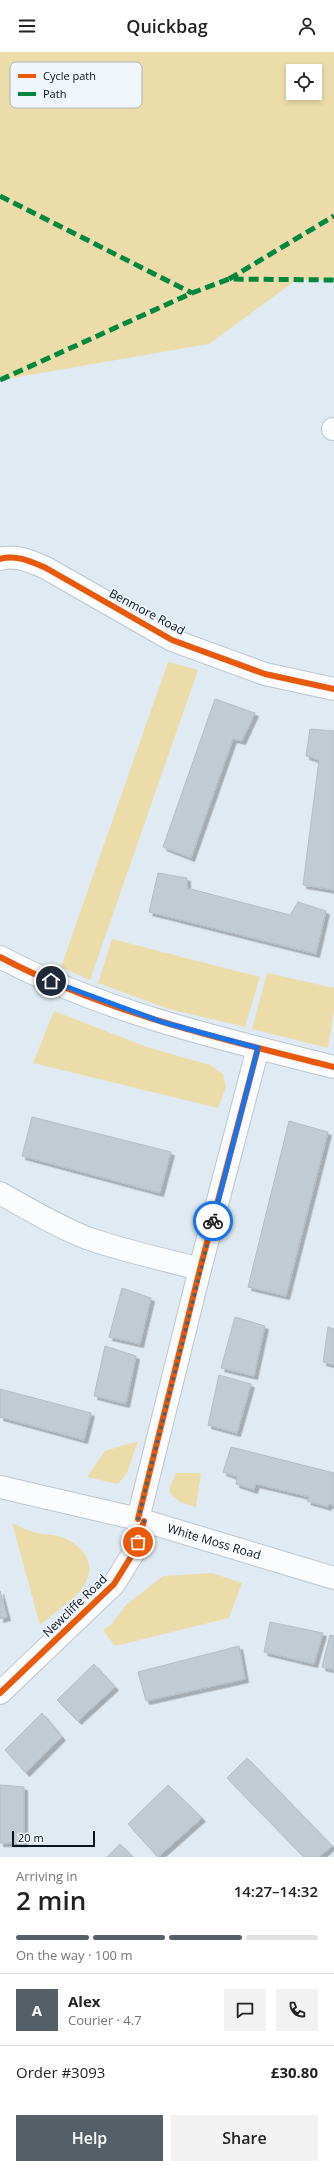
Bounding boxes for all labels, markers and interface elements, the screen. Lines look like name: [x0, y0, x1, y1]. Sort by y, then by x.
text: Quickbag: [126, 14, 208, 38]
icon: menu: [16, 15, 38, 37]
icon: person: [296, 15, 318, 37]
legend: [10, 62, 142, 108]
map controls: [286, 64, 322, 100]
button: locate: [286, 64, 322, 100]
text: Cycle path: [43, 68, 96, 83]
text: Path: [43, 86, 66, 101]
street label: Benmore Road: [106, 584, 188, 639]
pin: [34, 964, 68, 998]
icon: home: [40, 970, 62, 992]
courier: [193, 1201, 233, 1241]
icon: bike: [202, 1210, 224, 1232]
street label: White Moss Road: [165, 1519, 263, 1563]
pin: [121, 1525, 155, 1559]
icon: bag: [127, 1531, 149, 1553]
street label: Newcliffe Road: [39, 1571, 111, 1641]
scale bar: [12, 1829, 95, 1848]
text: 20 m: [18, 1830, 44, 1845]
text: Arriving in: [16, 1867, 78, 1885]
text: 14:27–14:32: [234, 1881, 318, 1901]
text: 2 min: [16, 1882, 86, 1918]
text: On the way · 100 m: [16, 1946, 132, 1964]
button: chat: [224, 1989, 266, 2031]
button: phone: [276, 1989, 318, 2031]
text: Alex: [68, 1991, 100, 2011]
text: A: [32, 2000, 42, 2020]
text: Courier · 4.7: [68, 2011, 142, 2029]
text: Order #3093: [16, 2062, 105, 2082]
text: £30.80: [271, 2062, 318, 2082]
button: Help: [16, 2115, 163, 2161]
button: Share: [171, 2115, 318, 2161]

